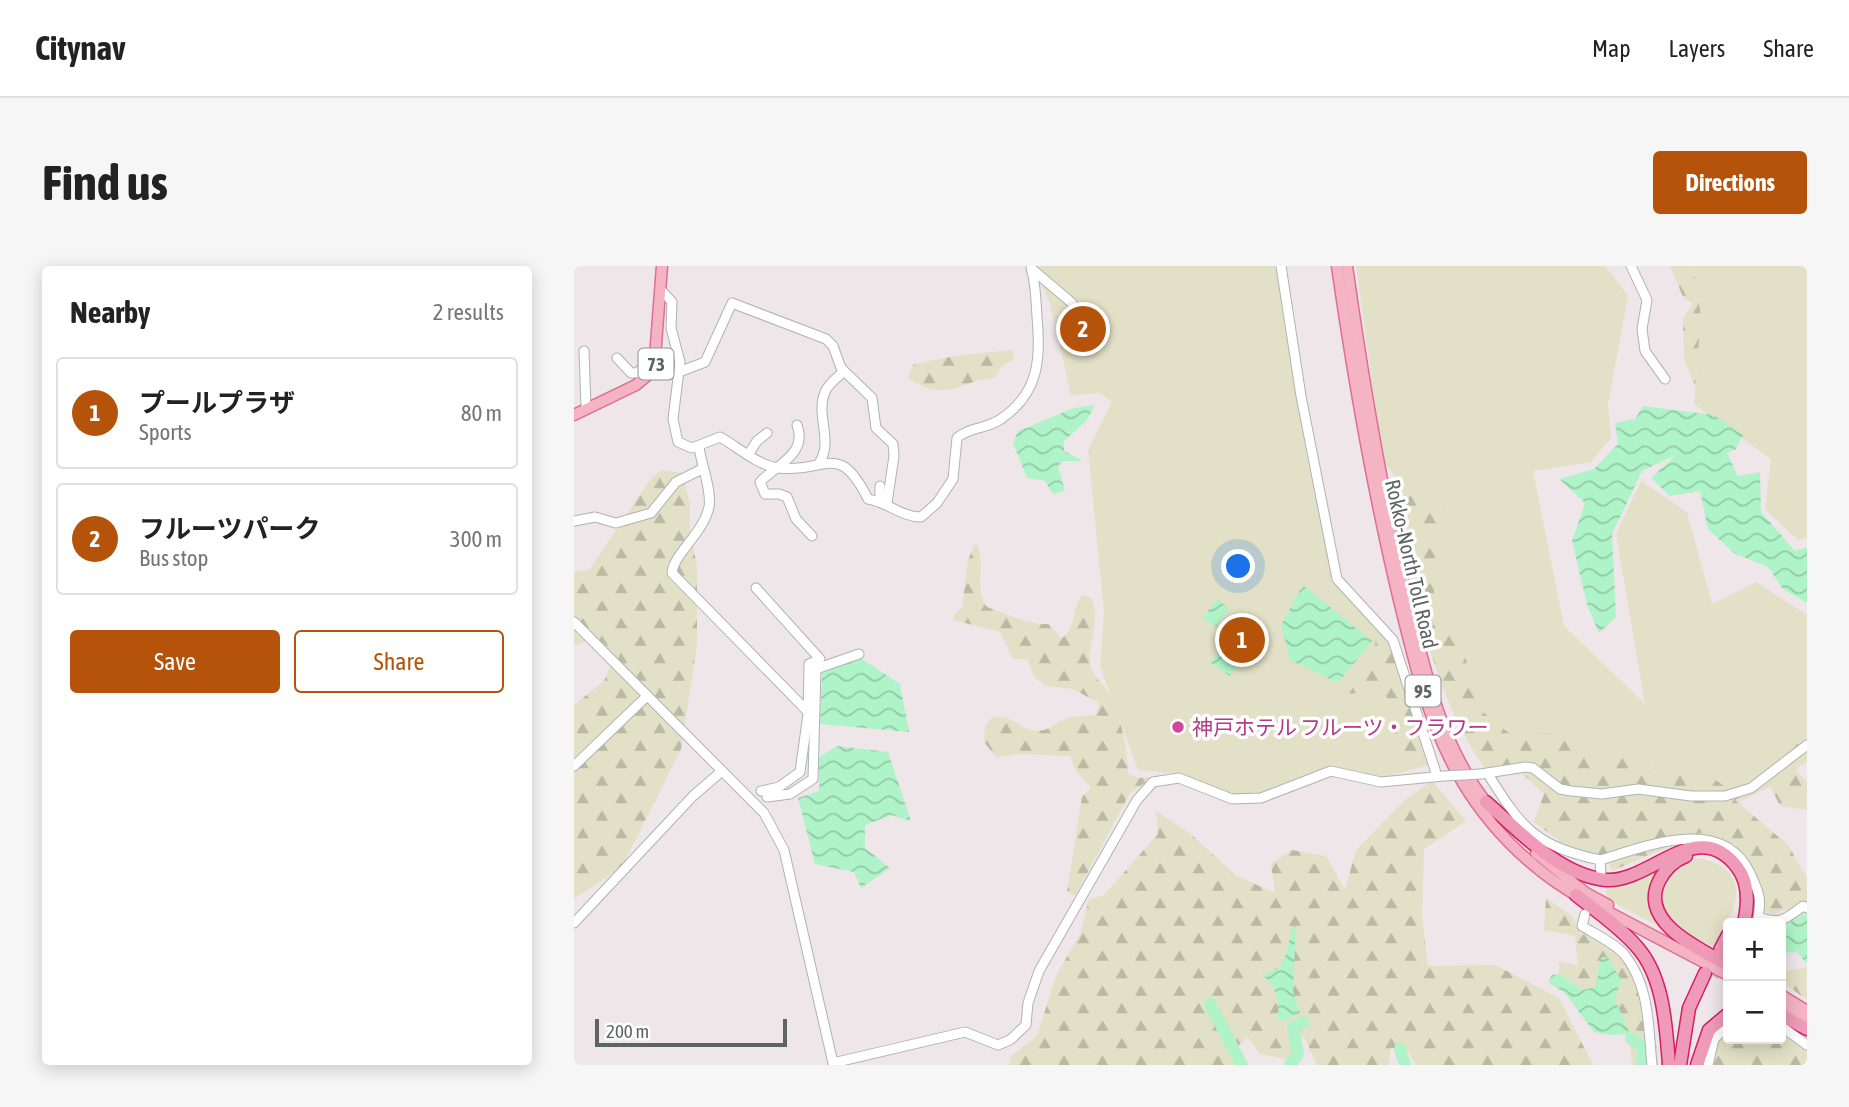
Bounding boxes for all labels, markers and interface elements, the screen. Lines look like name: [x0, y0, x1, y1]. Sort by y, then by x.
text: Citynav: [35, 29, 126, 67]
text: Map: [1592, 35, 1631, 62]
text: Layers: [1669, 35, 1725, 62]
text: Share: [1763, 35, 1814, 62]
button: Directions: [1653, 151, 1807, 214]
text: Find us: [42, 154, 168, 210]
text: Nearby: [70, 295, 150, 329]
text: 2 results: [433, 299, 504, 325]
pin: 2: [1060, 303, 1106, 355]
road number: 73: [638, 348, 674, 380]
text: プールプラザ: [139, 388, 295, 418]
text: 1: [90, 400, 100, 426]
text: 80 m: [461, 400, 502, 426]
text: Sports: [139, 419, 192, 445]
street label: Rokko-North Toll Road: [1381, 477, 1443, 651]
text: フルーツパーク: [139, 514, 320, 544]
text: 2: [90, 526, 100, 552]
text: 300 m: [450, 526, 502, 552]
text: Bus stop: [139, 545, 209, 571]
your location: [1221, 549, 1255, 583]
pin: 1: [1219, 614, 1265, 666]
button: Save: [70, 630, 280, 693]
button: Share: [294, 630, 504, 693]
road number: 95: [1406, 676, 1440, 706]
place label: 神戸ホテル フルーツ・フラワー: [1192, 715, 1488, 739]
marker: 神戸ホテル フルーツ・フラワー: [1170, 719, 1186, 735]
map controls: [1723, 918, 1786, 1044]
button: +: [1723, 918, 1786, 981]
button: −: [1723, 981, 1786, 1044]
scale bar: [595, 1016, 788, 1048]
text: 200 m: [606, 1020, 649, 1042]

